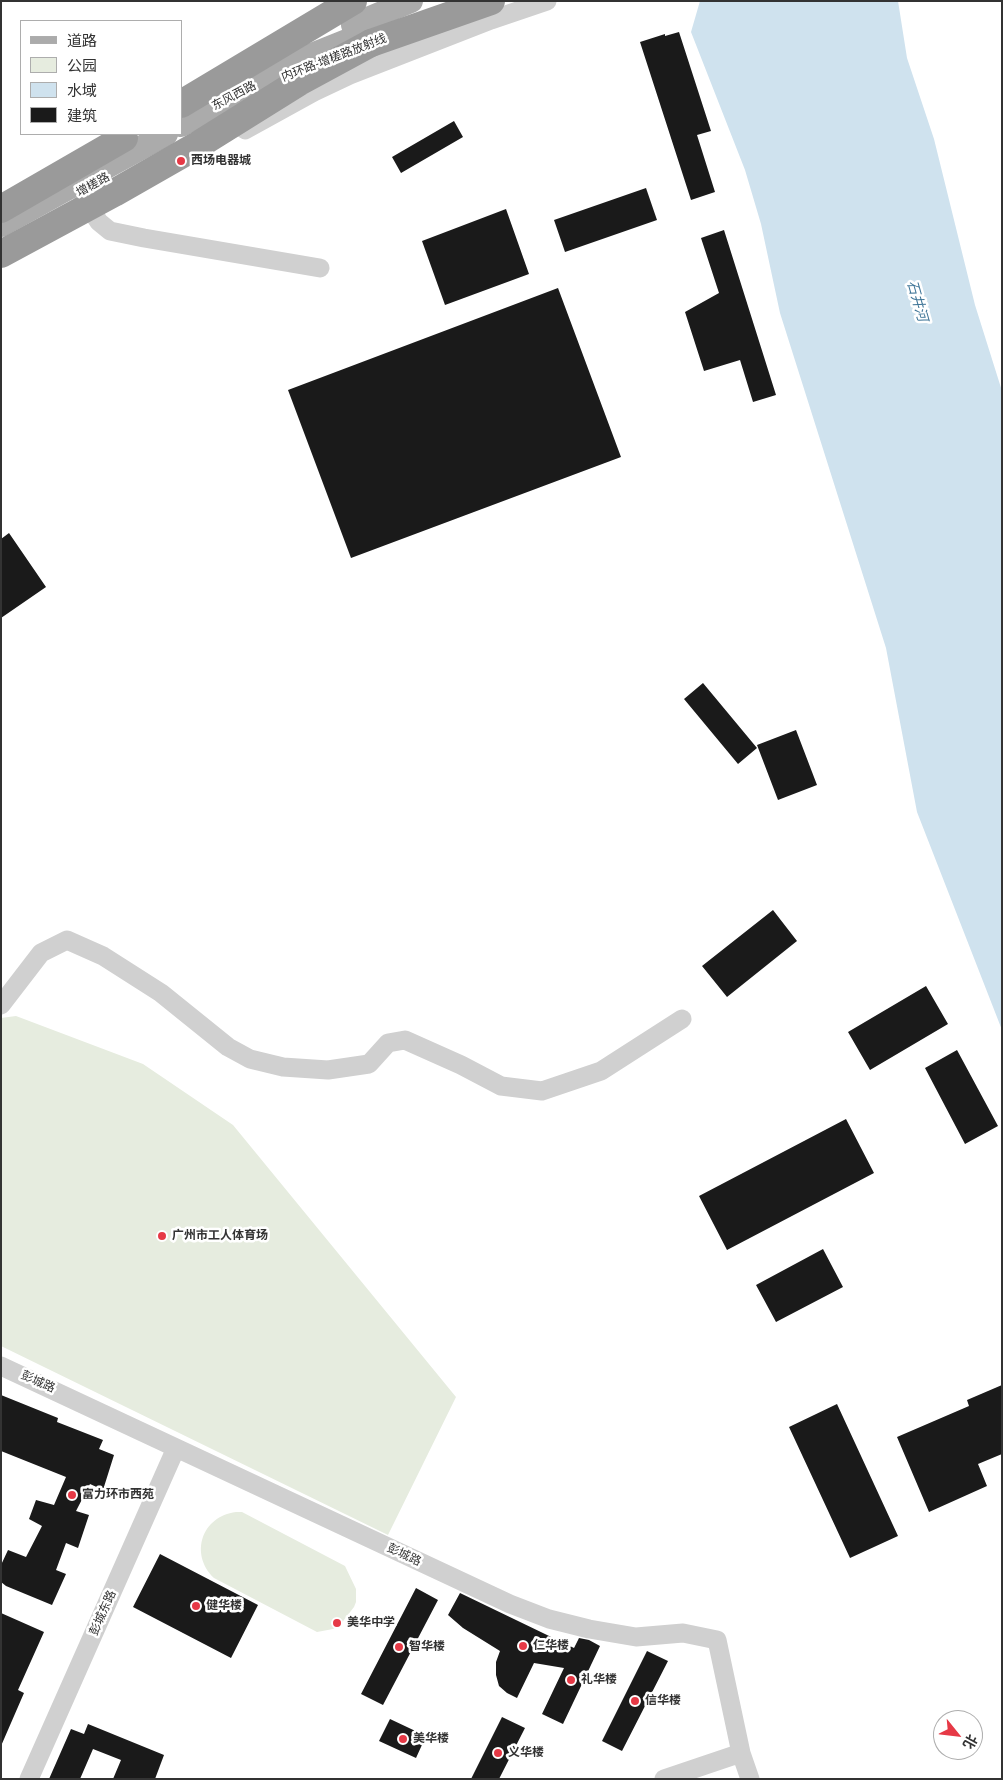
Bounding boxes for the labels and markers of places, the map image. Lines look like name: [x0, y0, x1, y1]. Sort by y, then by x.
place label: 西场电器城: [191, 154, 251, 168]
marker: 西场电器城: [175, 155, 187, 167]
place label: 广州市工人体育场: [172, 1229, 268, 1243]
marker: 广州市工人体育场: [156, 1230, 168, 1242]
place label: 富力环市西苑: [82, 1488, 154, 1502]
marker: 富力环市西苑: [66, 1489, 78, 1501]
place label: 健华楼: [206, 1599, 242, 1613]
marker: 健华楼: [190, 1600, 202, 1612]
place label: 美华中学: [347, 1616, 395, 1630]
marker: 美华中学: [331, 1617, 343, 1629]
place label: 仁华楼: [533, 1639, 569, 1653]
place label: 智华楼: [409, 1640, 445, 1654]
marker: 仁华楼: [517, 1640, 529, 1652]
marker: 智华楼: [393, 1641, 405, 1653]
place label: 礼华楼: [581, 1673, 617, 1687]
marker: 礼华楼: [565, 1674, 577, 1686]
place label: 信华楼: [645, 1694, 681, 1708]
marker: 信华楼: [629, 1695, 641, 1707]
place label: 美华楼: [413, 1732, 449, 1746]
marker: 美华楼: [397, 1733, 409, 1745]
place label: 义华楼: [508, 1746, 544, 1760]
marker: 义华楼: [492, 1747, 504, 1759]

